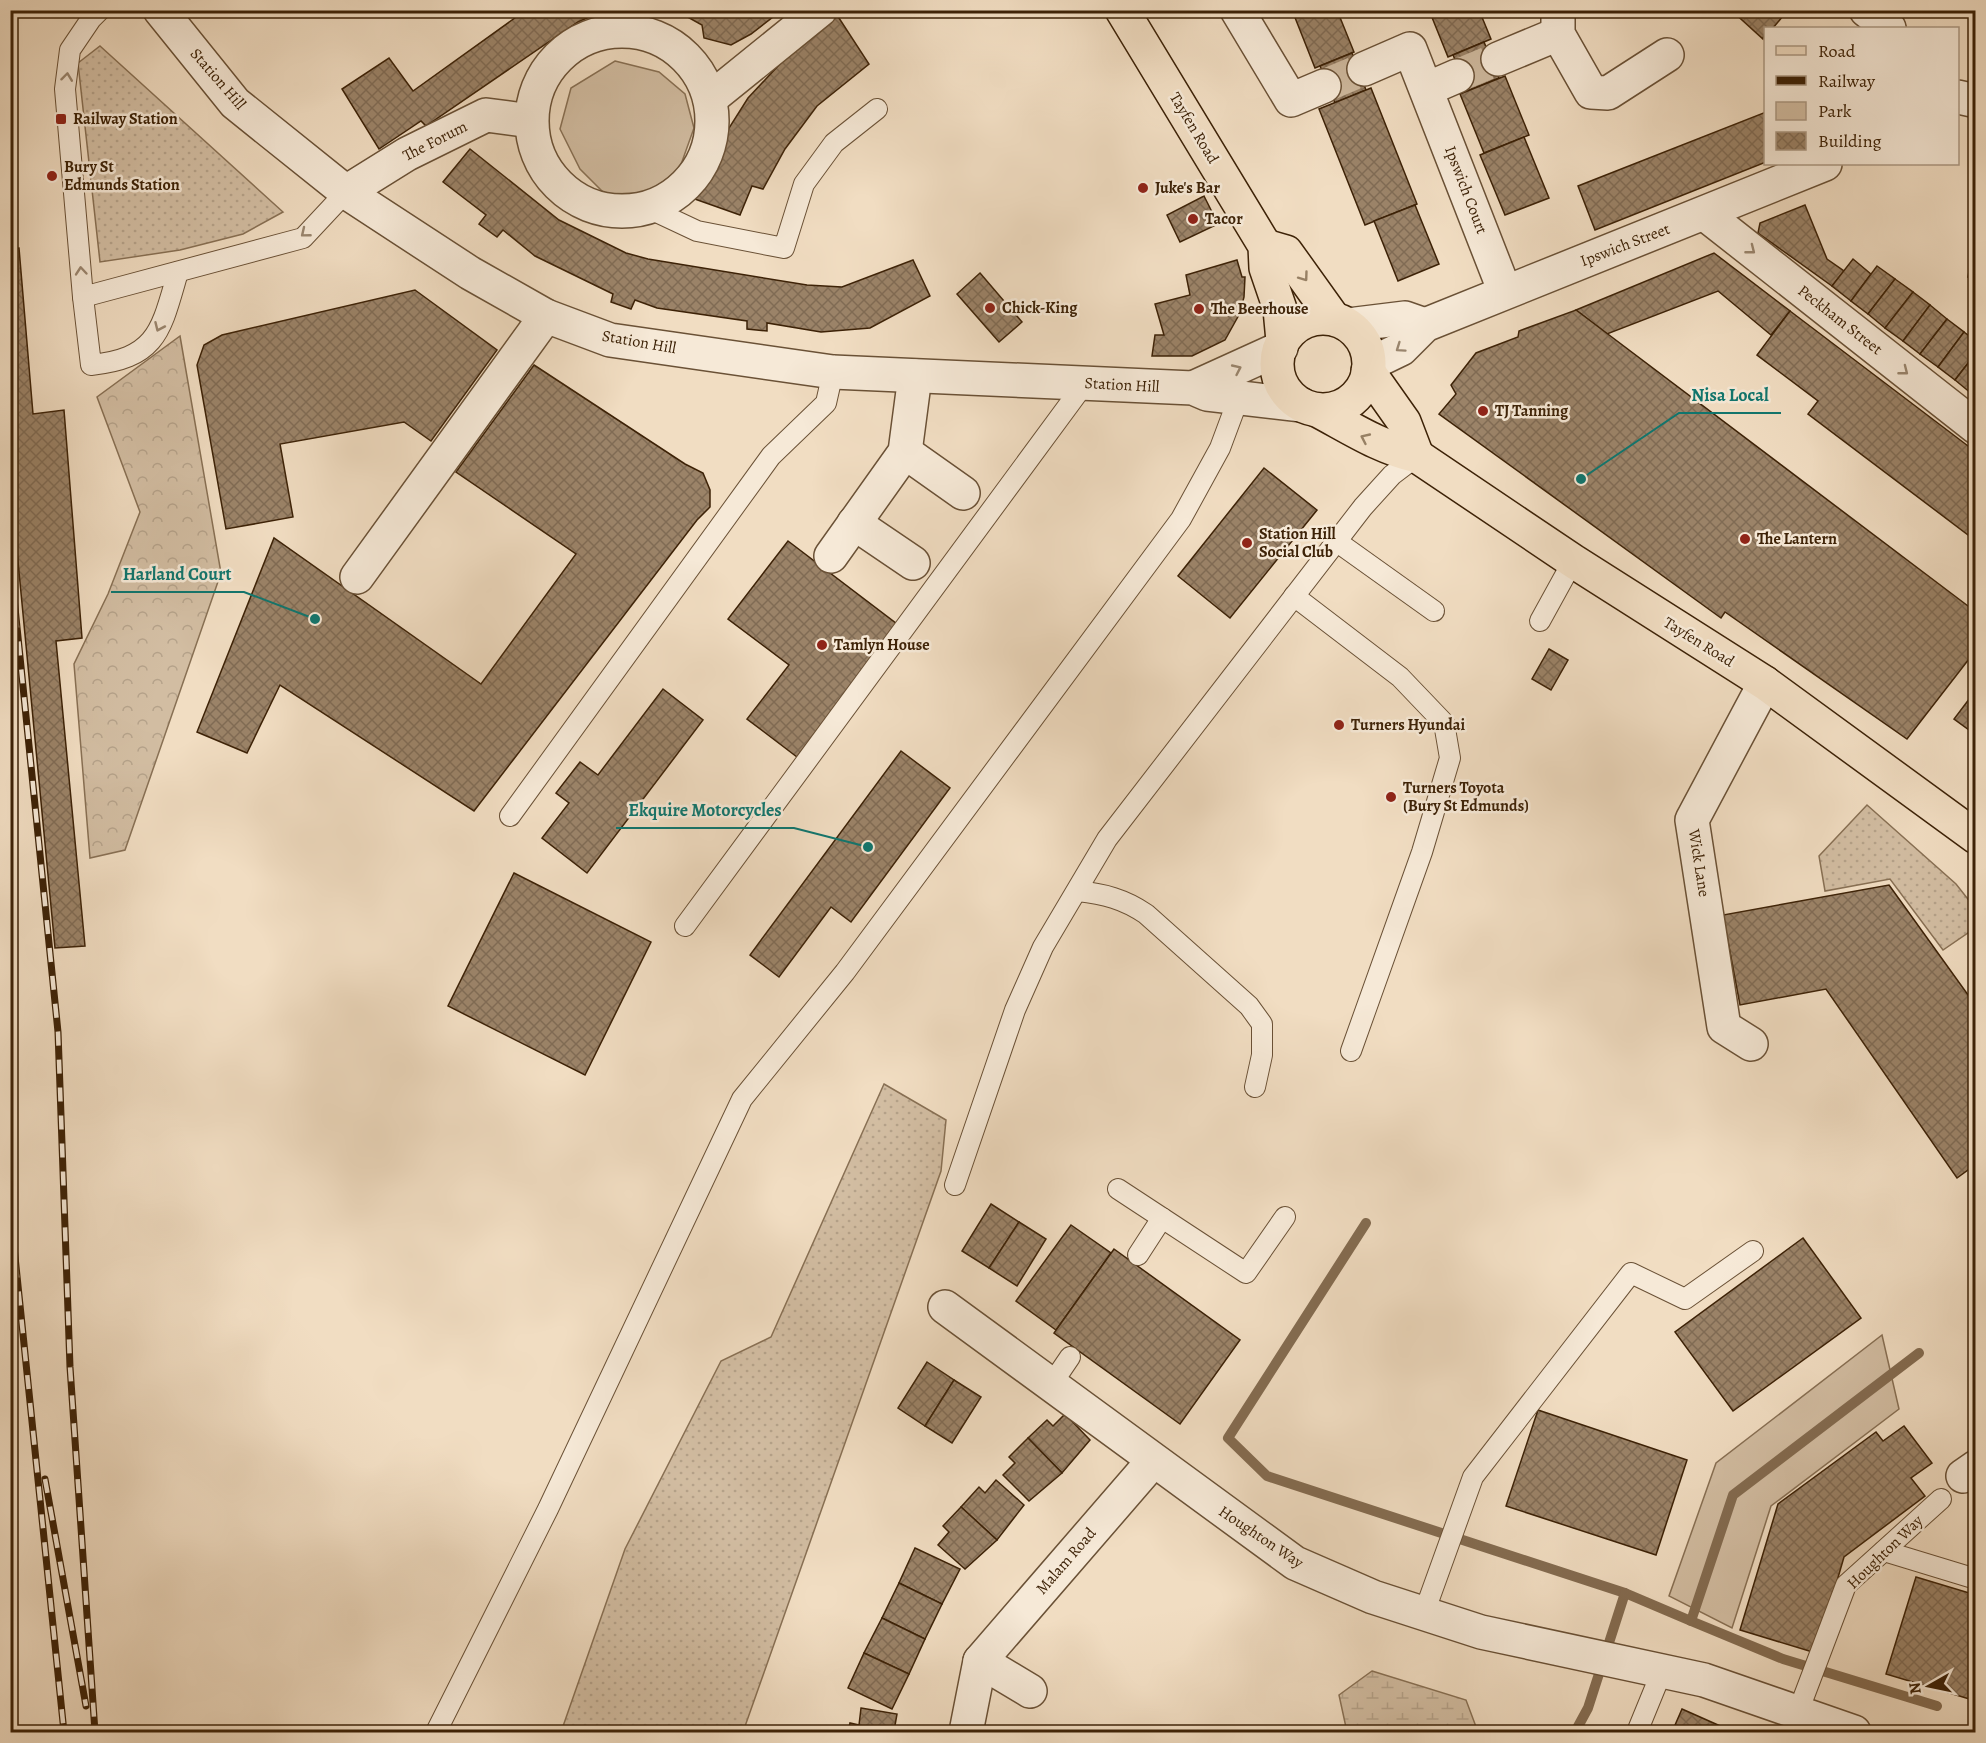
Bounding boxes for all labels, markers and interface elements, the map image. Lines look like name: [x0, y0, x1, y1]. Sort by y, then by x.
legend: [1764, 27, 1959, 165]
text: Road: [1818, 39, 1856, 63]
street label: Station Hill: [185, 43, 251, 115]
text: Railway: [1818, 69, 1876, 93]
one-way arrow: [60, 72, 72, 82]
street label: Tayfen Road: [1164, 88, 1224, 168]
text: Park: [1818, 99, 1852, 123]
place label: Railway Station: [73, 108, 178, 130]
marker: Railway Station: [54, 112, 68, 126]
street label: The Forum: [399, 115, 471, 167]
text: Building: [1818, 129, 1882, 153]
street label: Ipswich Court: [1439, 143, 1493, 237]
place label: Bury St Edmunds Station: [64, 156, 180, 196]
marker: Bury St Edmunds Station: [45, 169, 59, 183]
place label: Juke's Bar: [1155, 177, 1220, 199]
marker: Juke's Bar: [1136, 181, 1150, 195]
place label: Tacor: [1205, 208, 1243, 230]
marker: Tacor: [1186, 212, 1200, 226]
street label: Ipswich Street: [1577, 218, 1673, 272]
one-way arrow: [301, 225, 312, 236]
one-way arrow: [1744, 243, 1755, 254]
one-way arrow: [75, 267, 88, 276]
one-way arrow: [1297, 270, 1308, 281]
street label: Peckham Street: [1793, 280, 1887, 360]
place label: Chick-King: [1002, 297, 1078, 319]
place label: The Beerhouse: [1211, 298, 1308, 320]
marker: Chick-King: [983, 301, 997, 315]
marker: The Beerhouse: [1192, 302, 1206, 316]
one-way arrow: [155, 320, 167, 331]
street label: Station Hill: [600, 325, 678, 359]
one-way arrow: [1395, 341, 1406, 352]
one-way arrow: [1897, 363, 1908, 374]
one-way arrow: [1231, 364, 1242, 376]
street label: Station Hill: [1084, 372, 1160, 398]
callout: Nisa Local: [1679, 377, 1781, 413]
text: Nisa Local: [1691, 383, 1769, 407]
place label: TJ Tanning: [1495, 400, 1569, 422]
marker: TJ Tanning: [1476, 404, 1490, 418]
one-way arrow: [1360, 433, 1371, 445]
place label: Station Hill Social Club: [1259, 523, 1336, 563]
place label: The Lantern: [1757, 528, 1837, 550]
marker: The Lantern: [1738, 532, 1752, 546]
marker: Station Hill Social Club: [1240, 536, 1254, 550]
callout: Harland Court: [111, 556, 244, 592]
text: Harland Court: [123, 562, 231, 586]
street label: Tayfen Road: [1659, 612, 1739, 673]
place label: Tamlyn House: [834, 634, 930, 656]
marker: Tamlyn House: [815, 638, 829, 652]
place label: Turners Hyundai: [1351, 714, 1466, 736]
marker: Turners Hyundai: [1332, 718, 1346, 732]
place label: Turners Toyota (Bury St Edmunds): [1403, 777, 1529, 817]
marker: Turners Toyota (Bury St Edmunds): [1384, 790, 1398, 804]
callout: Ekquire Motorcycles: [616, 792, 794, 828]
text: Ekquire Motorcycles: [628, 798, 782, 822]
street label: Wick Lane: [1683, 827, 1715, 898]
street label: Houghton Way: [1214, 1500, 1308, 1574]
street label: Houghton Way: [1842, 1509, 1929, 1594]
street label: Malam Road: [1031, 1523, 1101, 1599]
north arrow: [1899, 1656, 1959, 1716]
text: N: [1903, 1680, 1927, 1696]

